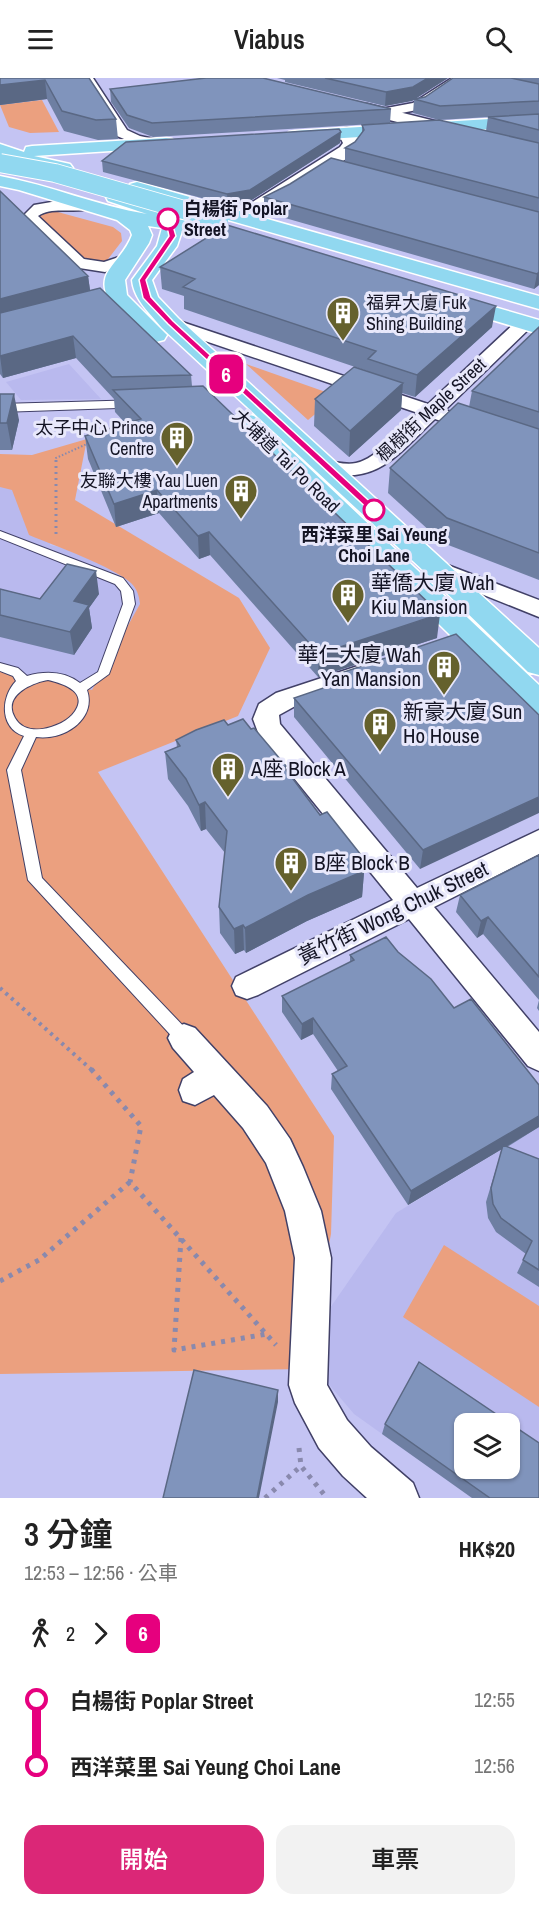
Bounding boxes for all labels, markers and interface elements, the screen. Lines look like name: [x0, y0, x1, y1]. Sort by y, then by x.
text: Viabus: [234, 21, 305, 57]
icon: menu: [24, 23, 57, 56]
icon: search: [482, 23, 515, 56]
place label: 白楊街 Poplar Street: [184, 196, 288, 242]
marker: 白楊街 Poplar Street: [157, 208, 179, 230]
place label: 福昇大廈 Fuk Shing Building: [366, 290, 467, 336]
building icon: 福昇大廈 Fuk Shing Building: [325, 295, 361, 342]
street label: 楓樹街 Maple Street: [370, 352, 491, 467]
line badge: 6: [206, 354, 246, 394]
text: 6: [221, 360, 231, 389]
street label: 大埔道 Tai Po Road: [227, 403, 345, 518]
place label: 太子中心 Prince Centre: [35, 415, 154, 461]
building icon: 太子中心 Prince Centre: [159, 420, 195, 467]
place label: 友聯大樓 Yau Luen Apartments: [80, 468, 218, 514]
building icon: 友聯大樓 Yau Luen Apartments: [223, 473, 259, 520]
marker: 西洋菜里 Sai Yeung Choi Lane: [363, 499, 385, 521]
place label: 西洋菜里 Sai Yeung Choi Lane: [301, 522, 447, 568]
place label: 華僑大廈 Wah Kiu Mansion: [371, 568, 495, 621]
building icon: 華僑大廈 Wah Kiu Mansion: [330, 577, 366, 624]
place label: 華仁大廈 Wah Yan Mansion: [297, 640, 421, 693]
building icon: 華仁大廈 Wah Yan Mansion: [426, 649, 462, 696]
place label: 新豪大廈 Sun Ho House: [403, 697, 522, 750]
building icon: 新豪大廈 Sun Ho House: [362, 706, 398, 753]
building icon: A座 Block A: [210, 751, 246, 798]
place label: A座 Block A: [250, 754, 346, 783]
building icon: B座 Block B: [273, 845, 309, 892]
place label: B座 Block B: [314, 848, 410, 877]
street label: 黃竹街 Wong Chuk Street: [293, 854, 493, 971]
map controls: [454, 1413, 520, 1479]
button: layers: [454, 1413, 520, 1479]
text: 3 分鐘: [24, 1512, 113, 1556]
text: HK$20: [459, 1534, 515, 1564]
text: 12:53 – 12:56 · 公車: [24, 1559, 178, 1586]
icon: walk: [24, 1617, 57, 1650]
icon: forward: [84, 1617, 117, 1650]
text: 6: [138, 1619, 148, 1648]
text: 2: [66, 1620, 75, 1647]
text: 白楊街 Poplar Street: [70, 1686, 253, 1716]
text: 12:55: [474, 1686, 515, 1713]
text: 西洋菜里 Sai Yeung Choi Lane: [70, 1752, 341, 1782]
text: 12:56: [474, 1752, 515, 1779]
button: 開始: [24, 1825, 264, 1894]
button: 車票: [276, 1825, 515, 1894]

